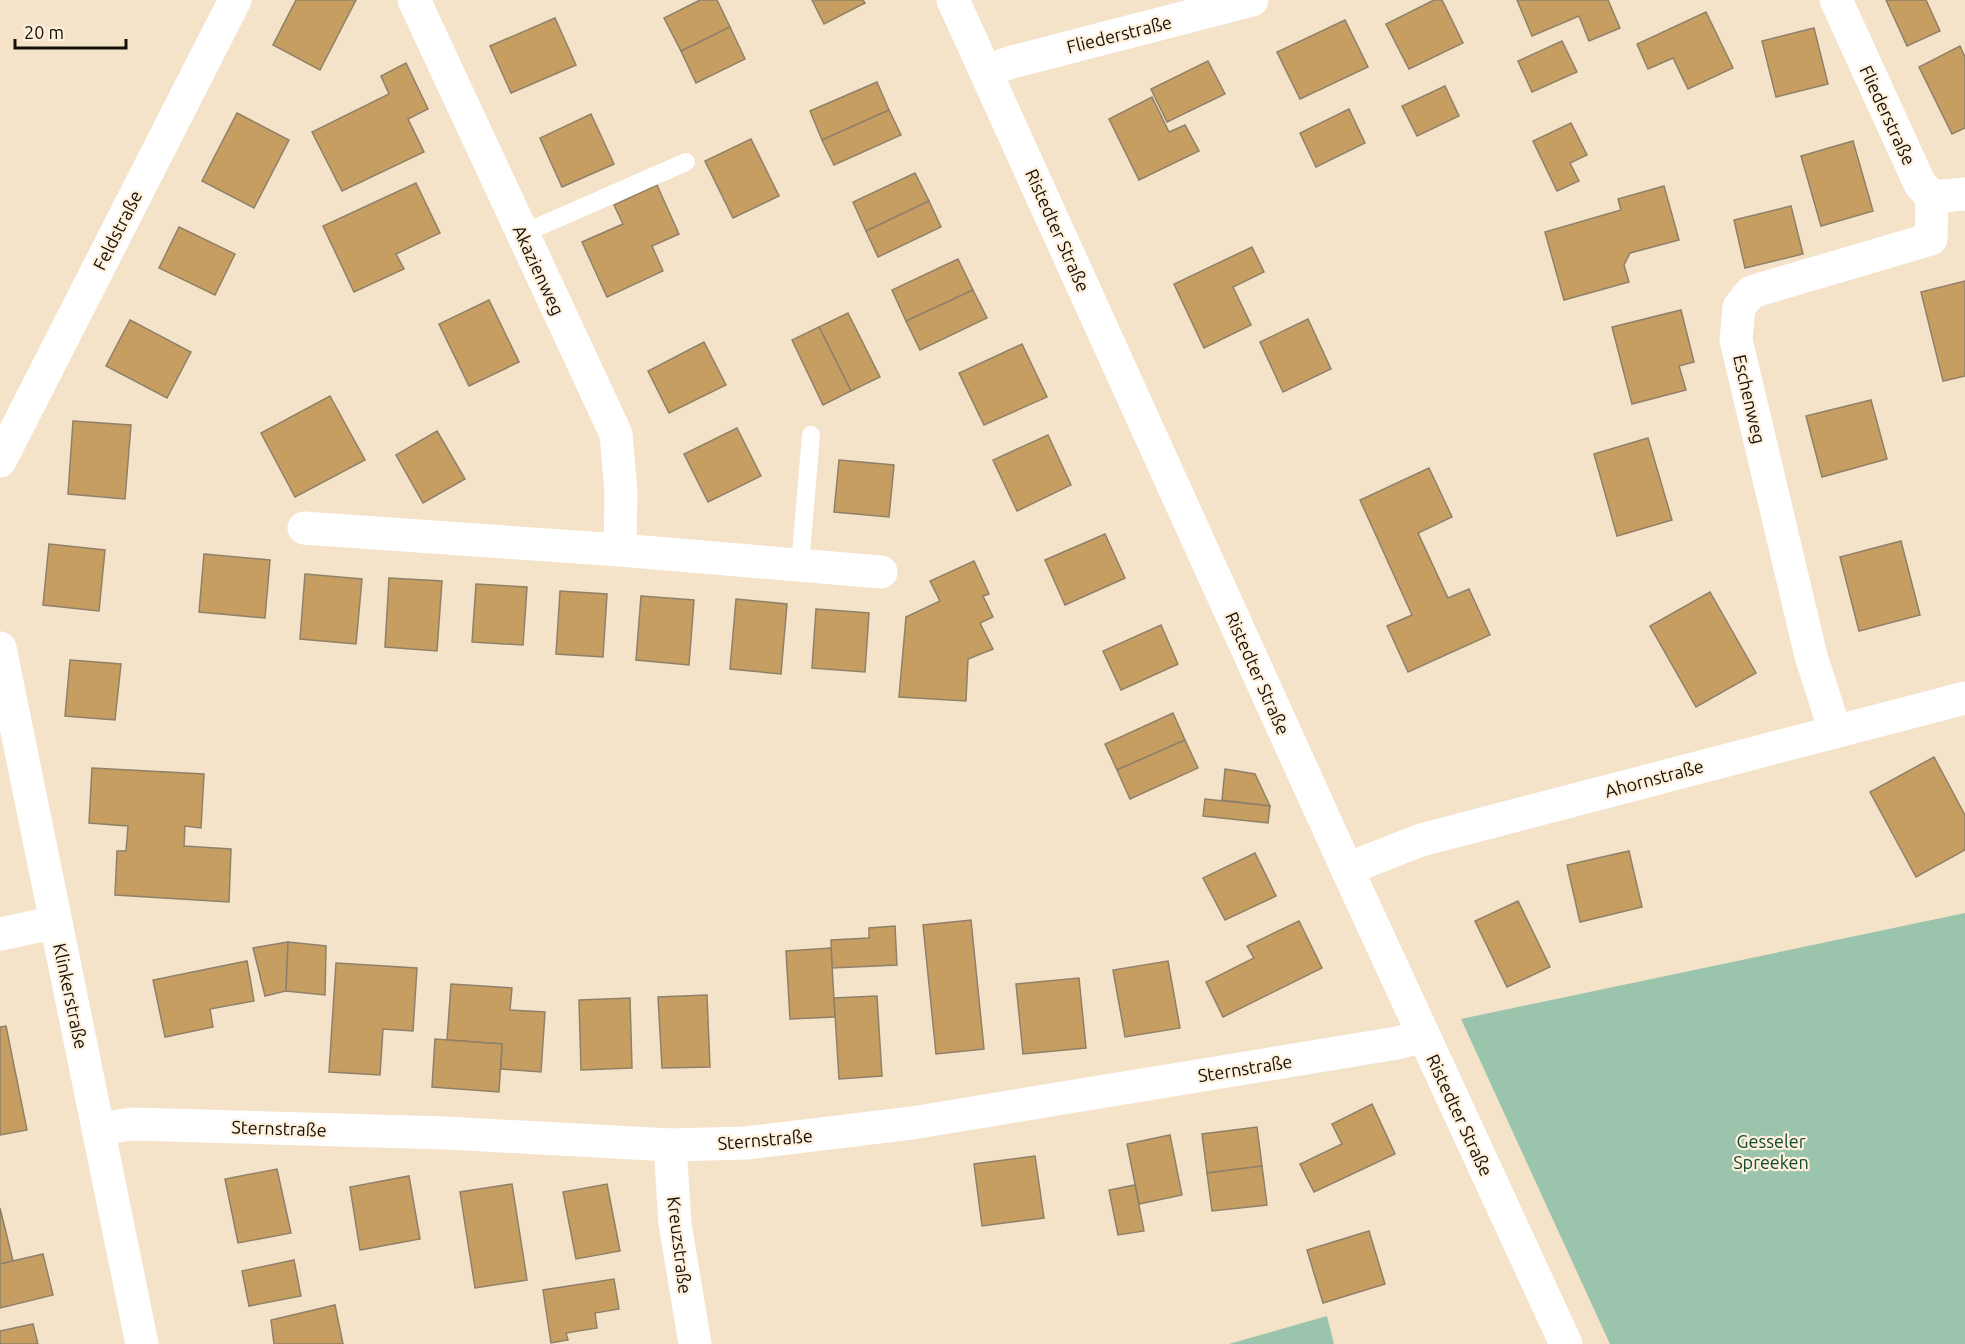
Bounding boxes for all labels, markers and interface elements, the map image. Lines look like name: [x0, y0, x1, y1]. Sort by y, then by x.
street label: Fliederstraße: [1064, 11, 1174, 57]
scale bar: [15, 12, 126, 50]
text: 20 m: [24, 22, 64, 42]
street label: Fliederstraße: [1856, 62, 1920, 168]
street label: Ristedter Straße: [1022, 166, 1094, 294]
street label: Feldstraße: [88, 187, 146, 273]
street label: Akazienweg: [509, 222, 569, 318]
street label: Eschenweg: [1730, 352, 1770, 446]
street label: Ristedter Straße: [1222, 609, 1294, 737]
street label: Ahornstraße: [1602, 755, 1706, 801]
street label: Klinkerstraße: [50, 941, 92, 1051]
street label: Sternstraße: [1196, 1051, 1294, 1085]
street label: Ristedter Straße: [1423, 1051, 1497, 1179]
street label: Sternstraße: [231, 1116, 327, 1140]
street label: Sternstraße: [717, 1125, 813, 1153]
park label: Gesseler Spreeken: [1733, 1131, 1809, 1172]
street label: Kreuzstraße: [664, 1195, 696, 1295]

